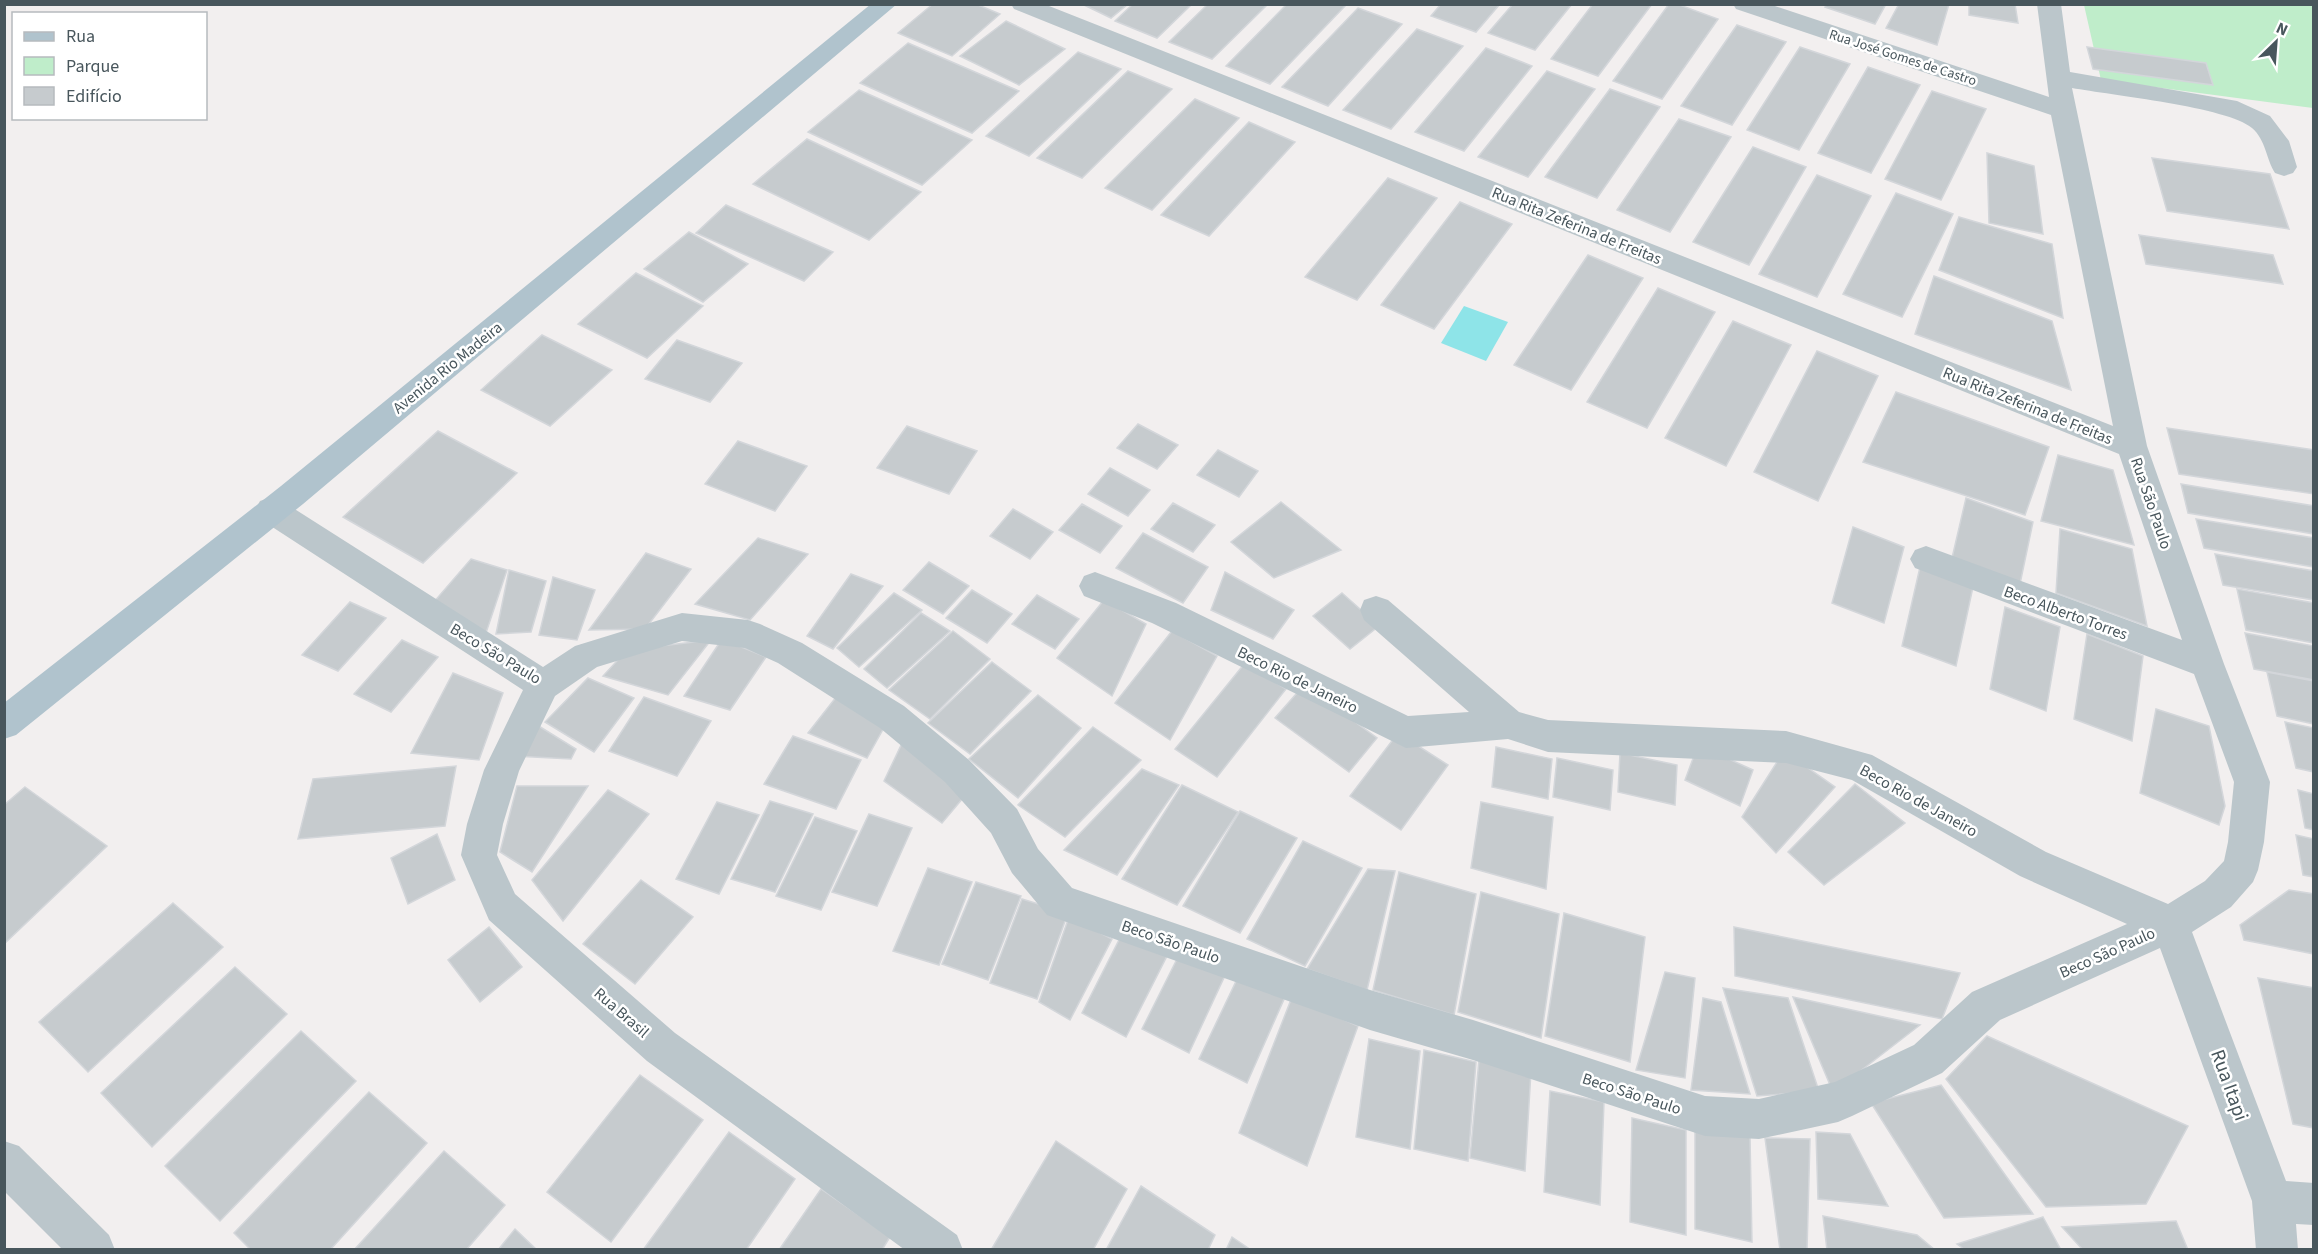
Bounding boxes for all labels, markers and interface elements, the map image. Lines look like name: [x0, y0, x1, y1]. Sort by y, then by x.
legend: [12, 12, 207, 120]
north arrow: [2246, 12, 2306, 72]
text: N: [2272, 17, 2291, 42]
text: Rua: [66, 24, 95, 49]
street label: Rua José Gomes de Castro: [1826, 25, 1979, 91]
text: Parque: [66, 54, 119, 79]
text: Edifício: [66, 84, 122, 109]
street label: Rua Rita Zeferina de Freitas: [1488, 182, 1665, 270]
street label: Avenida Rio Madeira: [388, 317, 507, 419]
street label: Rua Rita Zeferina de Freitas: [1939, 362, 2116, 450]
street label: Rua São Paulo: [2125, 455, 2177, 552]
street label: Beco Alberto Torres: [2001, 580, 2131, 646]
street label: Beco São Paulo: [446, 618, 545, 690]
street label: Beco Rio de Janeiro: [1234, 641, 1361, 719]
street label: Beco Rio de Janeiro: [1856, 759, 1981, 842]
street label: Beco São Paulo: [1119, 915, 1223, 969]
street label: Beco São Paulo: [2056, 922, 2159, 984]
street label: Rua Brasil: [589, 983, 654, 1043]
street label: Rua Itapi: [2203, 1046, 2255, 1125]
street label: Beco São Paulo: [1580, 1068, 1684, 1120]

